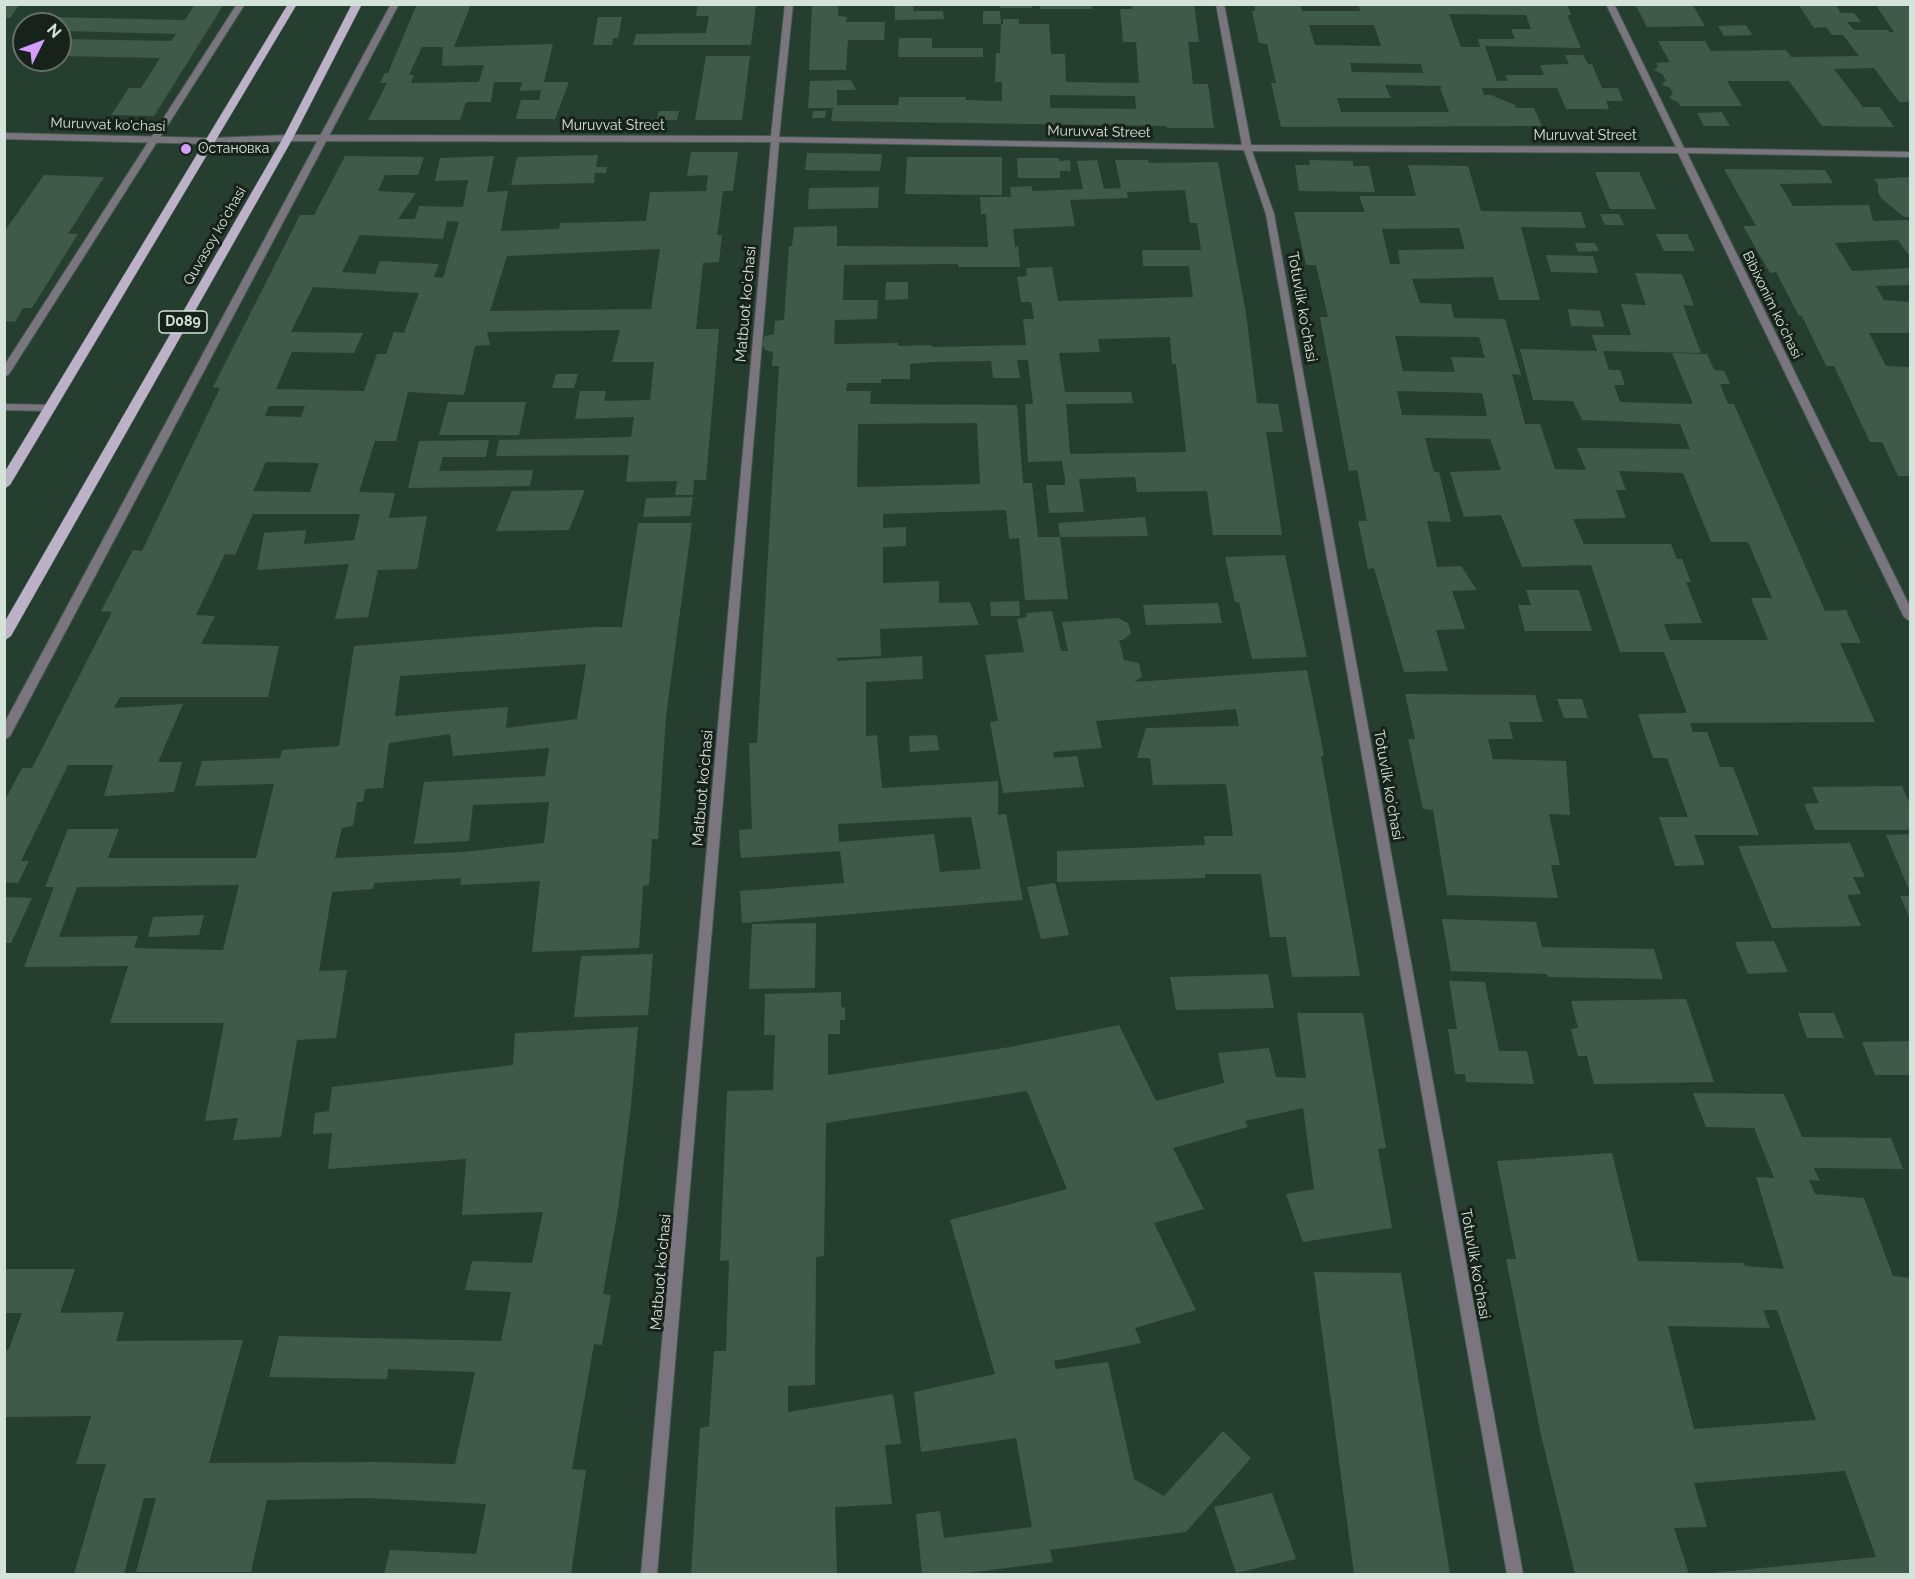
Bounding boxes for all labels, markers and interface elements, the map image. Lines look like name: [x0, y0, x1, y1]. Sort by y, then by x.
north arrow: [12, 12, 72, 72]
text: N: [43, 20, 65, 42]
street label: Muruvvat ko'chasi: [50, 115, 166, 135]
street label: Muruvvat Street: [561, 118, 665, 134]
street label: Muruvvat Street: [1047, 123, 1151, 141]
street label: Muruvvat Street: [1533, 128, 1637, 144]
place label: Остановка: [198, 141, 269, 157]
marker: Остановка: [179, 142, 193, 156]
street label: Quvasoy koʻchasi: [180, 184, 250, 288]
street label: Matbuot koʻchasi: [732, 245, 760, 363]
street label: Bibixonim koʻchasi: [1739, 248, 1805, 362]
street label: Totuvlik koʻchasi: [1283, 250, 1321, 364]
road number: D089: [159, 311, 207, 333]
street label: Totuvlik koʻchasi: [1369, 728, 1407, 842]
street label: Matbuot koʻchasi: [689, 729, 717, 847]
street label: Totuvlik koʻchasi: [1456, 1207, 1494, 1321]
street label: Matbuot koʻchasi: [647, 1213, 675, 1331]

